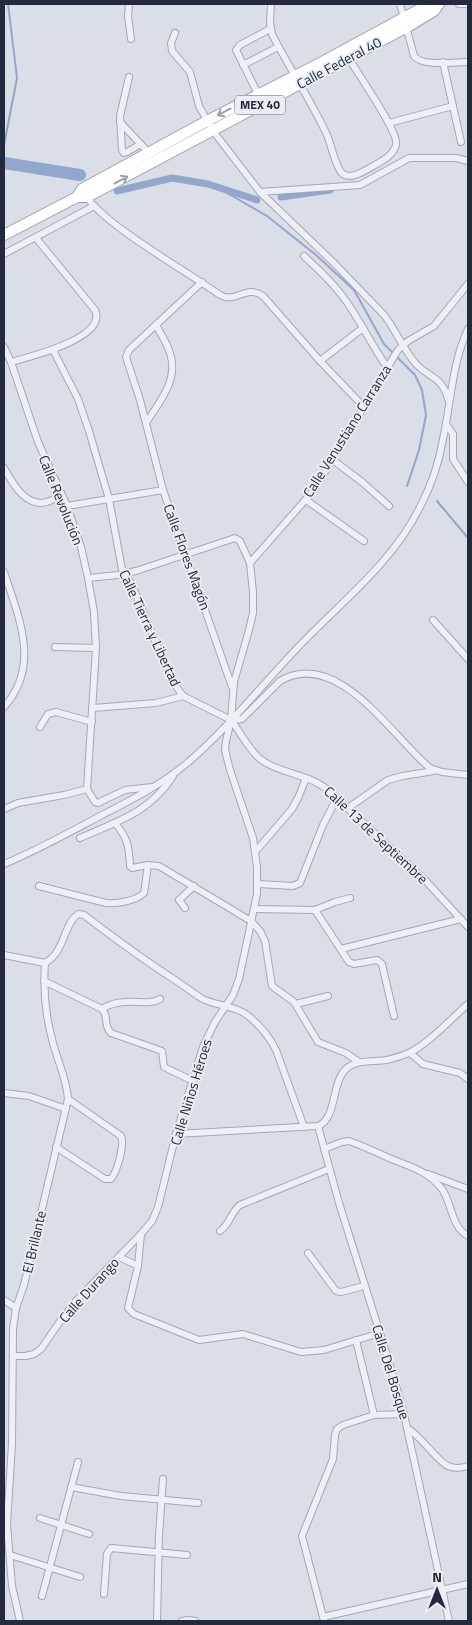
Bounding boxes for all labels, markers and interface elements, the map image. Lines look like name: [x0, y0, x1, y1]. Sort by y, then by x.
street label: Calle Federal 40: [292, 31, 385, 94]
road number: MEX 40: [235, 96, 285, 114]
one-way arrow: [216, 107, 231, 117]
one-way arrow: [113, 174, 128, 184]
street label: Calle Venustiano Carranza: [297, 360, 396, 501]
street label: Calle Revolución: [34, 452, 89, 548]
street label: Calle Flores Magón: [159, 501, 216, 613]
street label: Calle Tierra y Libertad: [114, 566, 187, 690]
street label: Calle 13 de Septiembre: [320, 781, 433, 889]
street label: Calle Niños Héroes: [164, 1036, 217, 1148]
street label: El Brillante: [16, 1209, 51, 1275]
street label: Calle Durango: [53, 1252, 124, 1327]
street label: Calle Del Bosque: [367, 1322, 416, 1422]
north arrow: [412, 1565, 462, 1615]
text: N: [432, 1566, 442, 1587]

